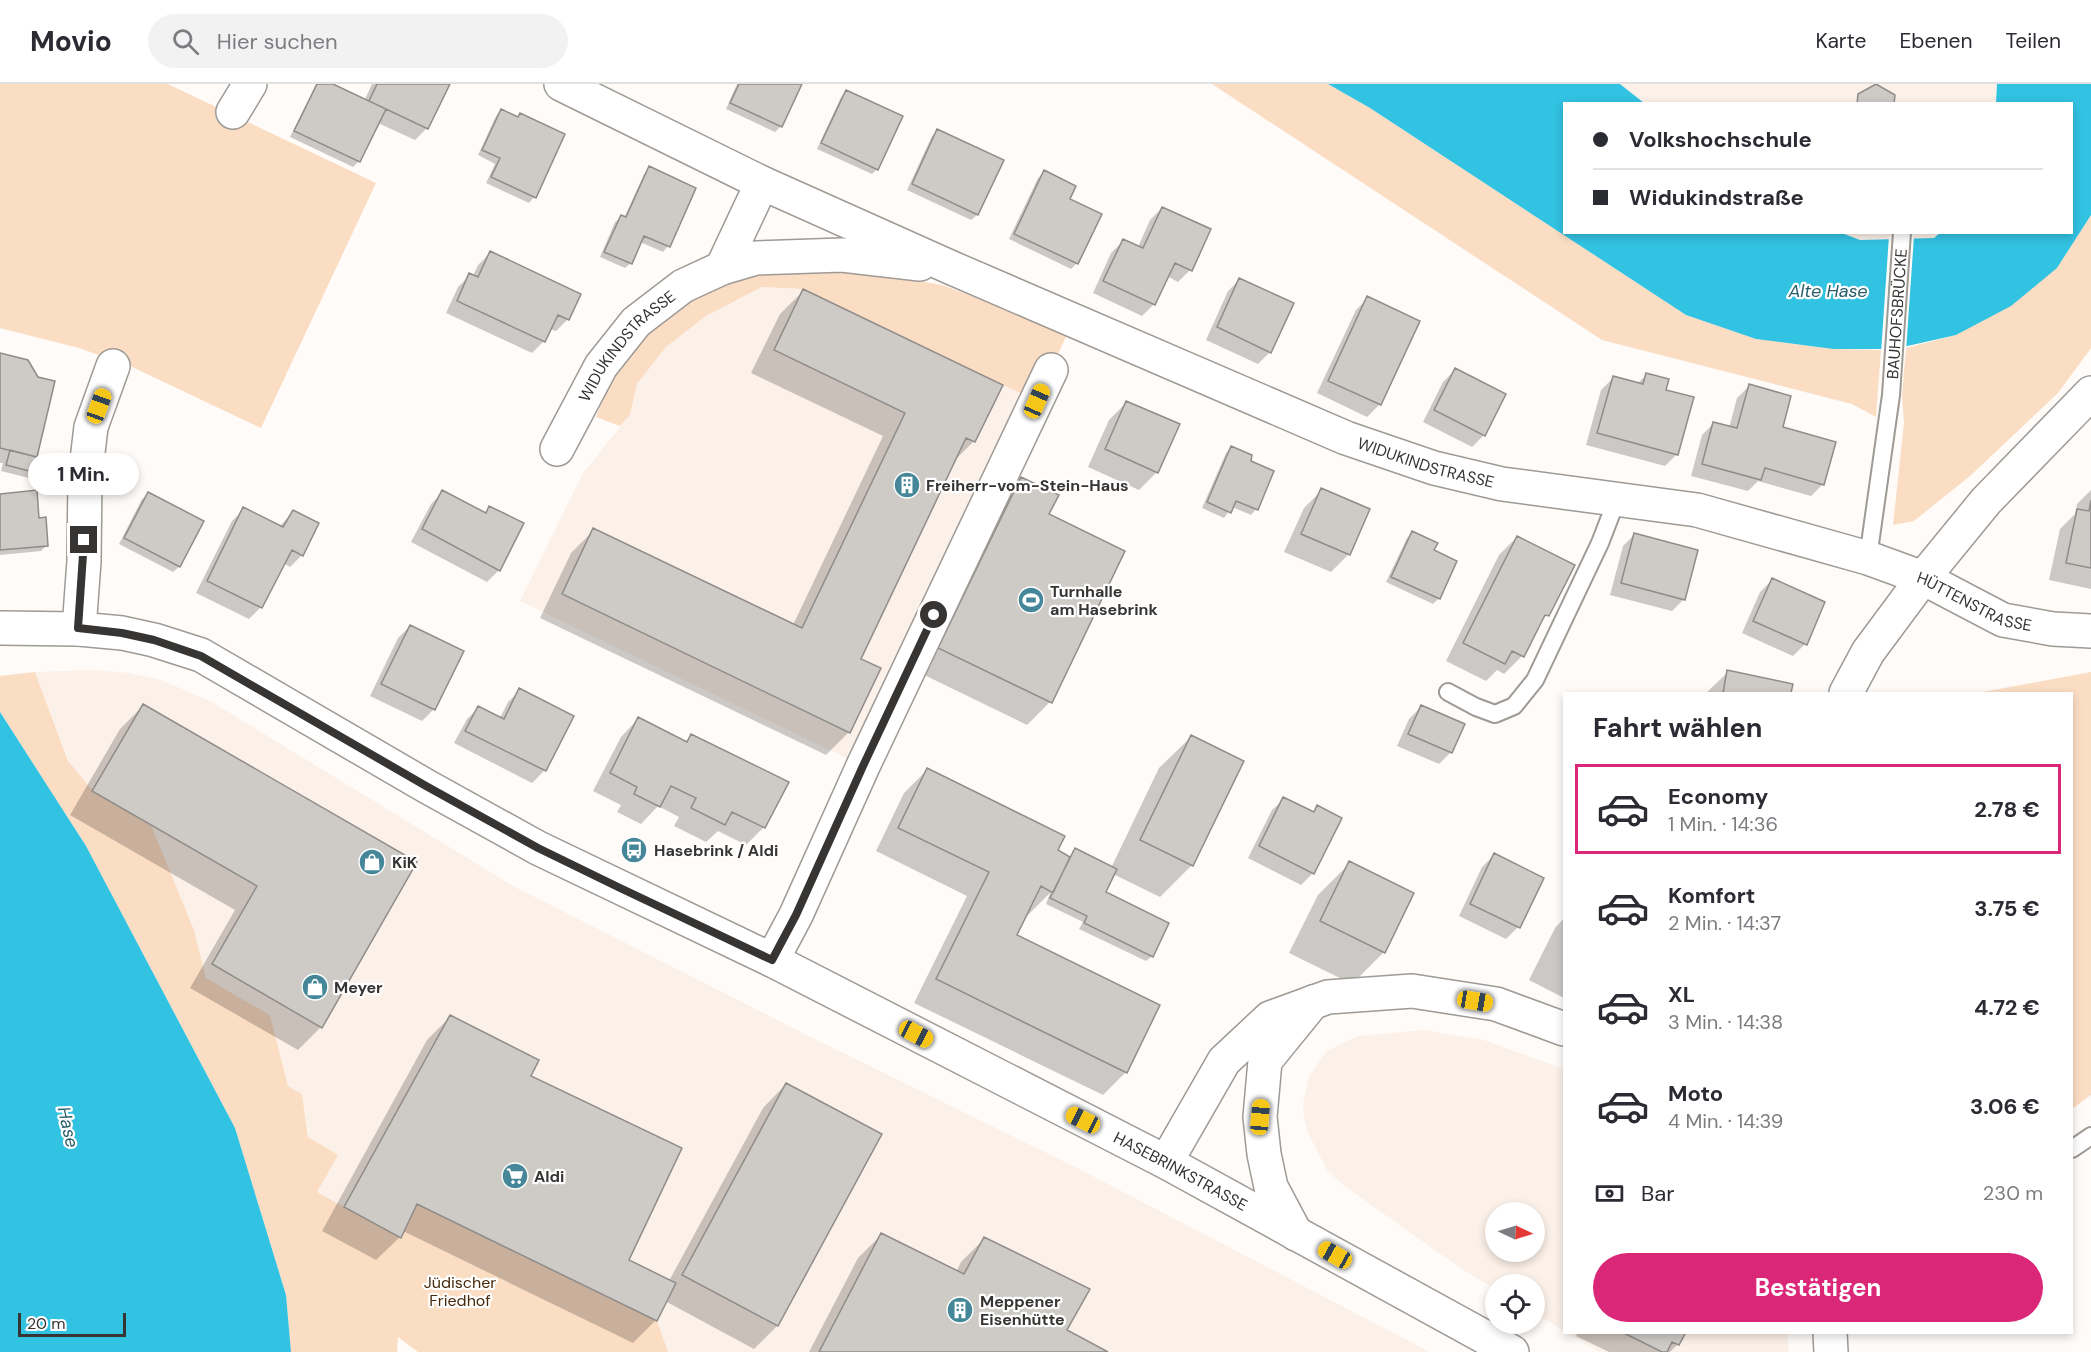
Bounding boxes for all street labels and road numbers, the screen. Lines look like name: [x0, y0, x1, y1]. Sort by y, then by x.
street label: BAUHOFSBRÜCKE: [1882, 248, 1912, 380]
street label: WIDUKINDSTRASSE: [574, 286, 680, 405]
street label: WIDUKINDSTRASSE: [1355, 433, 1496, 493]
street label: HÜTTENSTRASSE: [1914, 567, 2034, 636]
street label: HASEBRINKSTRASSE: [1110, 1127, 1251, 1216]

